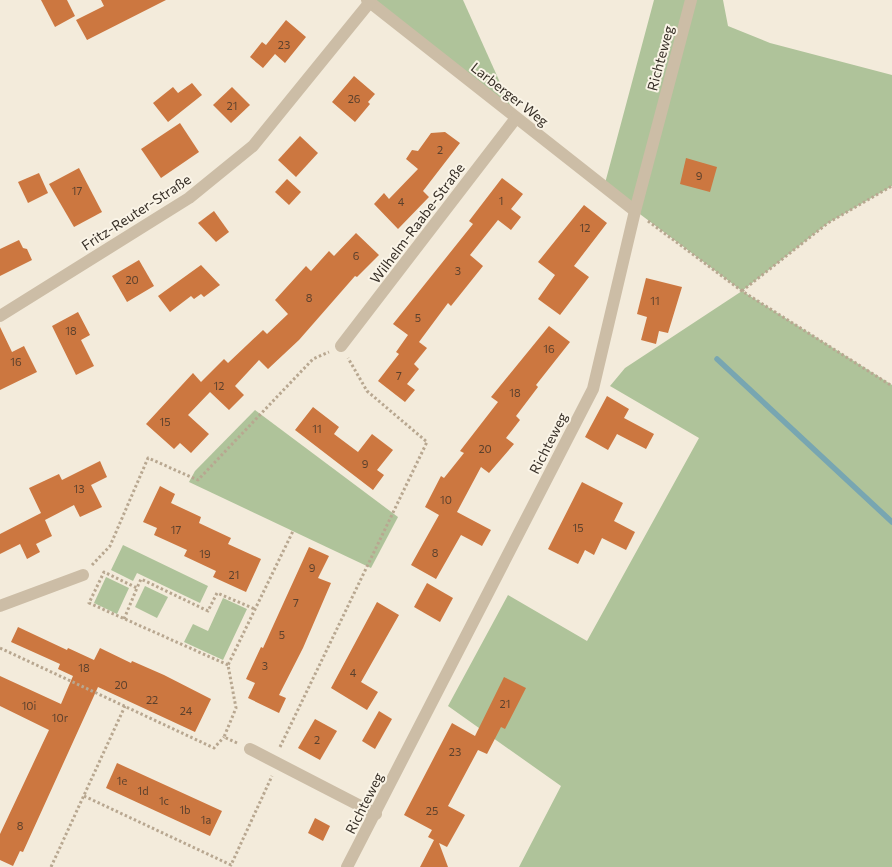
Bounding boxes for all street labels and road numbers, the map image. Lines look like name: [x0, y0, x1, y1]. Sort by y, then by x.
street label: Richteweg: [643, 23, 677, 92]
street label: Larberger Weg: [468, 58, 552, 130]
street label: Wilhelm-Raabe-Straße: [366, 159, 468, 287]
street label: Fritz-Reuter-Straße: [78, 170, 194, 254]
street label: Richteweg: [525, 409, 571, 477]
street label: Richteweg: [341, 769, 387, 837]

